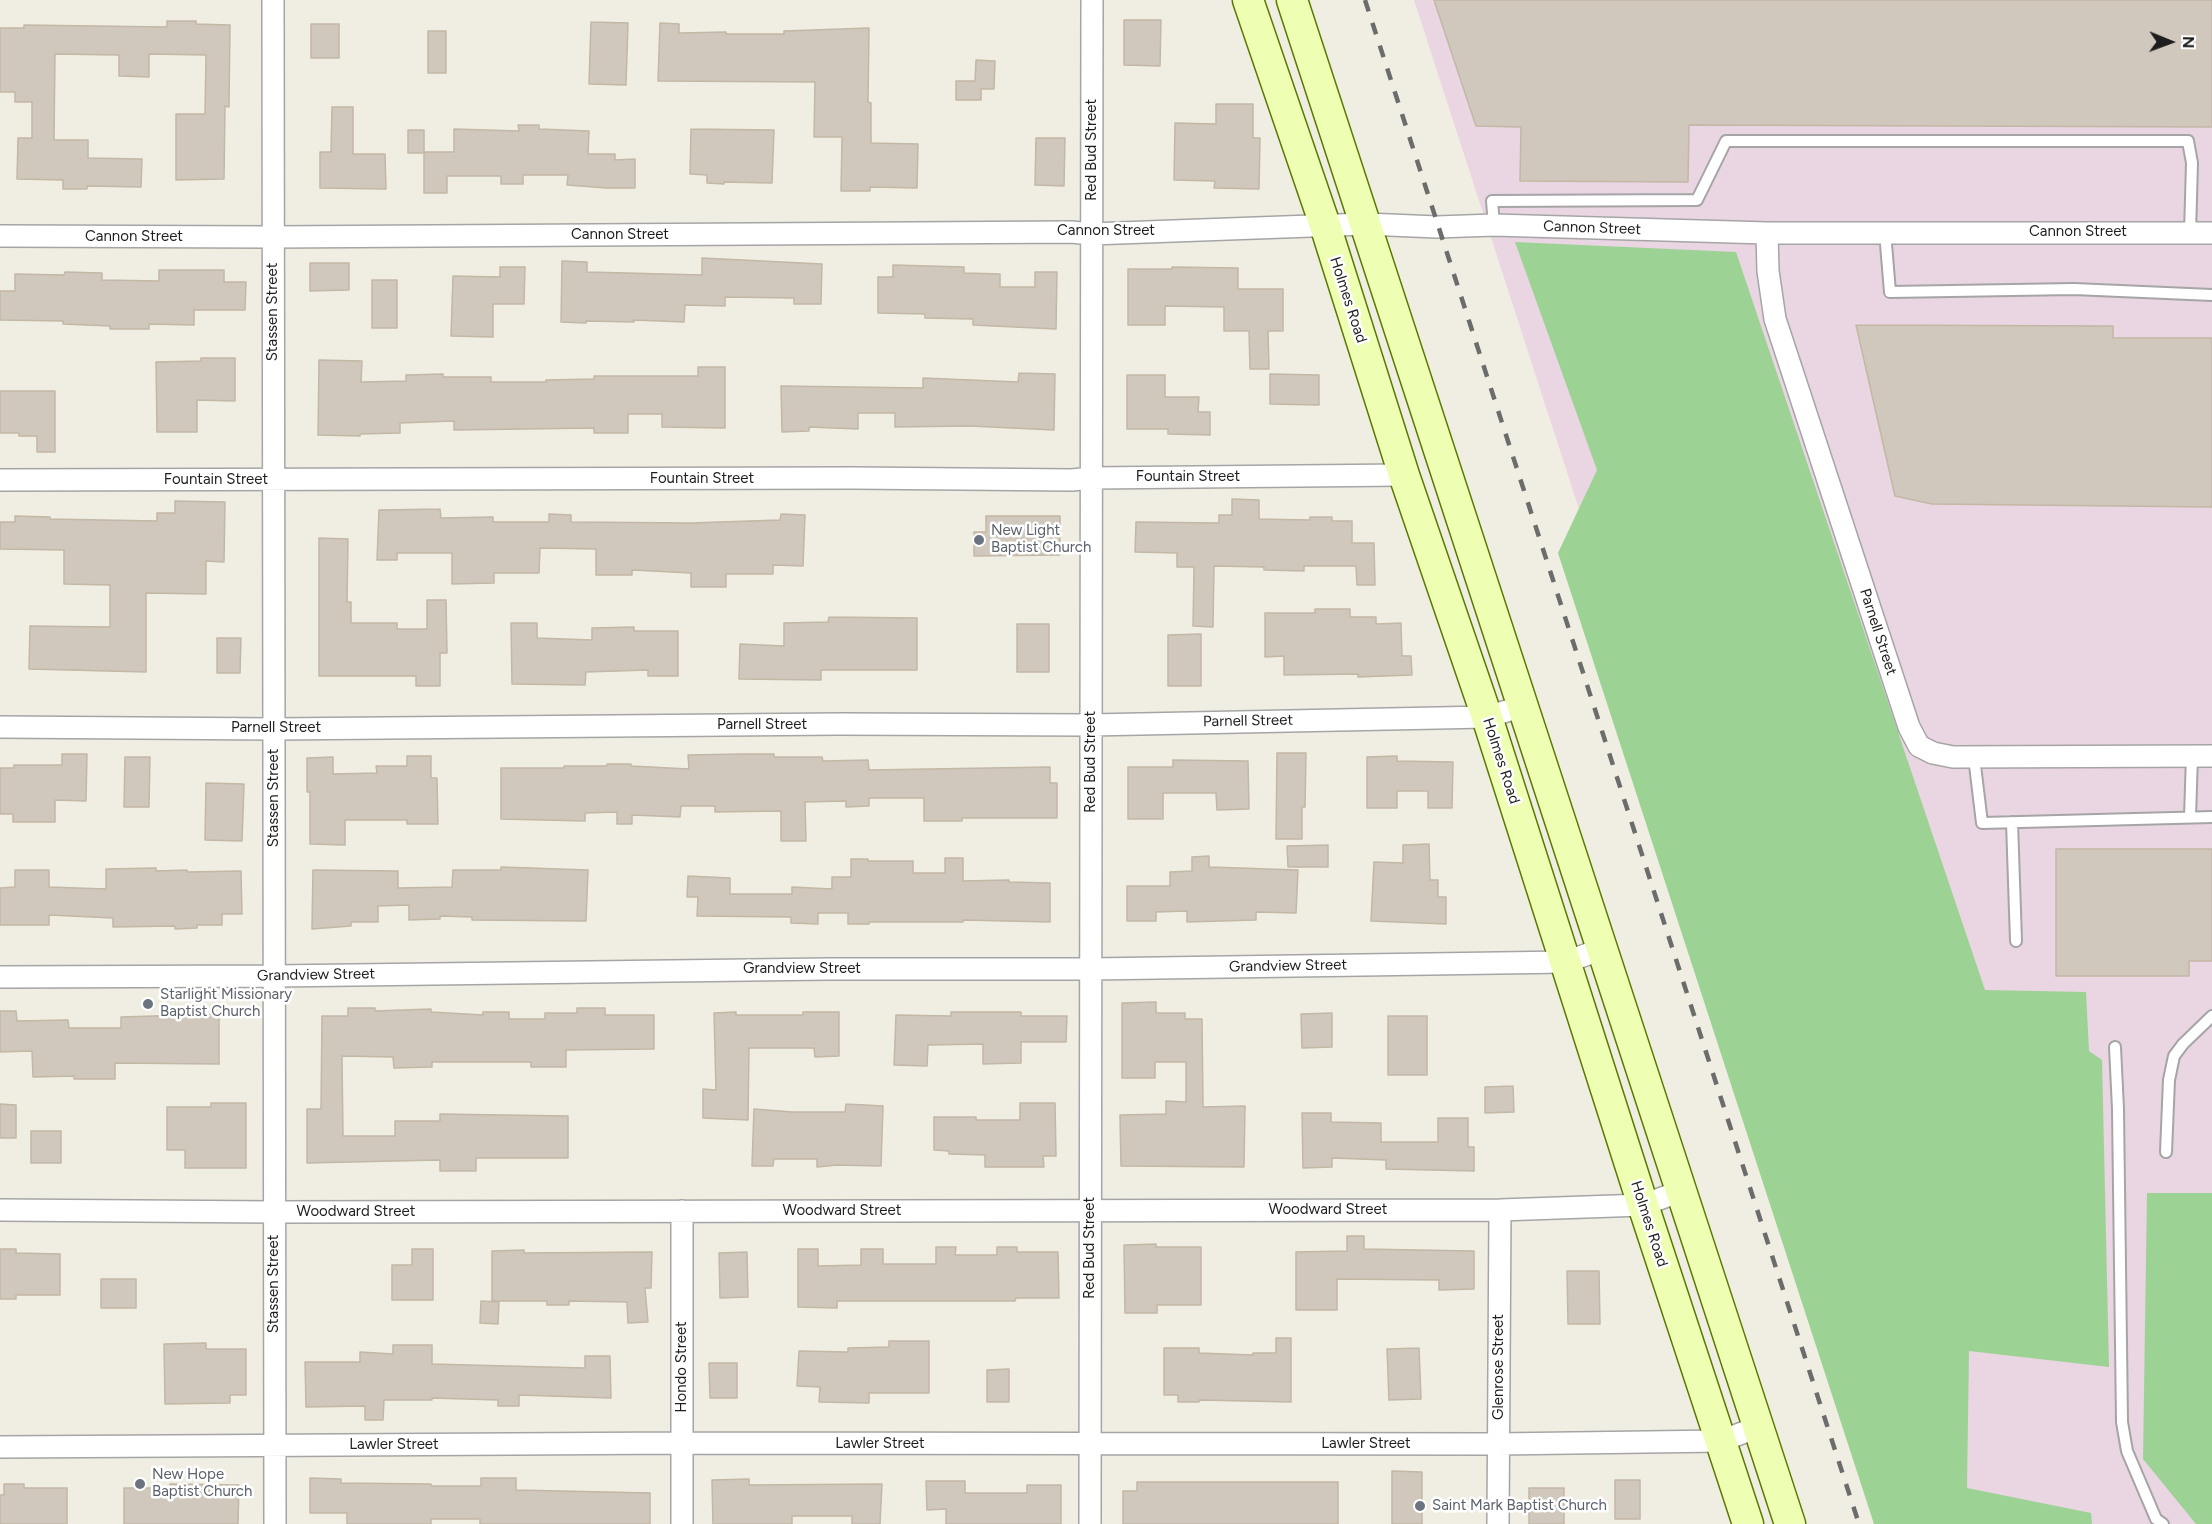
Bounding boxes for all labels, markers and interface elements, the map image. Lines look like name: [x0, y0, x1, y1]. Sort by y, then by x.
north arrow: [2140, 12, 2200, 72]
text: N: [2179, 36, 2198, 49]
street label: Red Bud Street: [1083, 99, 1101, 201]
street label: Cannon Street: [1543, 217, 1641, 239]
street label: Cannon Street: [1057, 222, 1155, 240]
street label: Cannon Street: [2029, 223, 2127, 241]
street label: Cannon Street: [571, 226, 669, 244]
street label: Cannon Street: [85, 228, 183, 246]
street label: Holmes Road: [1326, 255, 1370, 345]
street label: Stassen Street: [264, 263, 282, 361]
street label: Fountain Street: [1136, 468, 1240, 486]
street label: Fountain Street: [650, 470, 754, 488]
street label: Fountain Street: [164, 471, 268, 489]
place label: New Light Baptist Church: [991, 522, 1091, 557]
marker: New Light Baptist Church: [972, 533, 986, 547]
street label: Parnell Street: [1856, 586, 1900, 678]
street label: Red Bud Street: [1082, 711, 1100, 813]
street label: Parnell Street: [1203, 711, 1293, 731]
street label: Parnell Street: [717, 716, 807, 734]
street label: Holmes Road: [1479, 716, 1523, 806]
street label: Parnell Street: [231, 719, 321, 737]
street label: Stassen Street: [265, 749, 283, 847]
street label: Grandview Street: [1229, 956, 1347, 976]
street label: Grandview Street: [743, 960, 861, 978]
street label: Grandview Street: [257, 965, 375, 985]
place label: Starlight Missionary Baptist Church: [160, 986, 292, 1021]
marker: Starlight Missionary Baptist Church: [141, 997, 155, 1011]
street label: Holmes Road: [1627, 1179, 1671, 1269]
street label: Red Bud Street: [1081, 1197, 1099, 1299]
street label: Woodward Street: [1269, 1201, 1387, 1219]
street label: Woodward Street: [783, 1202, 901, 1220]
street label: Woodward Street: [297, 1203, 415, 1221]
street label: Stassen Street: [265, 1235, 283, 1333]
street label: Glenrose Street: [1490, 1314, 1508, 1420]
street label: Hondo Street: [673, 1321, 691, 1413]
street label: Lawler Street: [835, 1435, 925, 1453]
street label: Lawler Street: [1321, 1435, 1411, 1453]
street label: Lawler Street: [349, 1436, 439, 1454]
place label: New Hope Baptist Church: [152, 1466, 252, 1501]
marker: New Hope Baptist Church: [133, 1477, 147, 1491]
place label: Saint Mark Baptist Church: [1432, 1497, 1607, 1515]
marker: Saint Mark Baptist Church: [1413, 1499, 1427, 1513]

